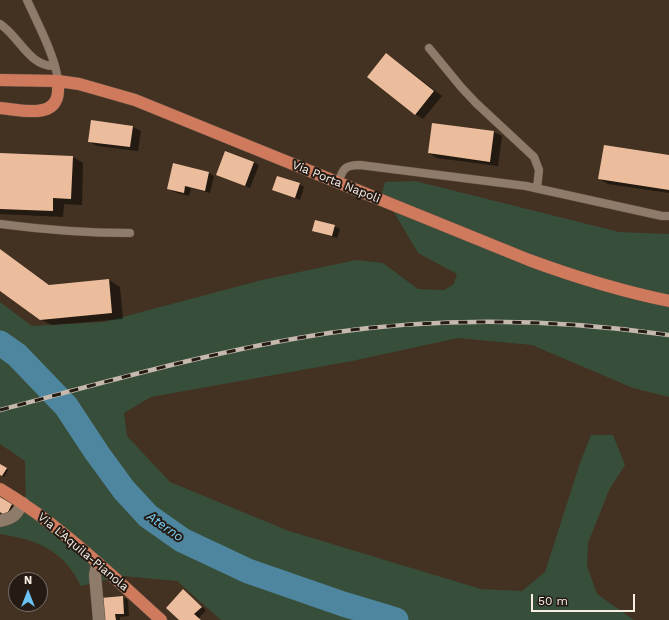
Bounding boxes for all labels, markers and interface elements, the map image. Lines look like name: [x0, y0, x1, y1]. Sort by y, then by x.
street label: Via Porta Napoli: [290, 158, 382, 206]
water label: Aterno: [144, 509, 186, 545]
street label: Via L'Aquila-Pianola: [35, 510, 131, 594]
north arrow: [8, 572, 48, 612]
text: N: [24, 574, 32, 587]
scale bar: [533, 586, 637, 612]
text: 50 m: [538, 594, 568, 608]

